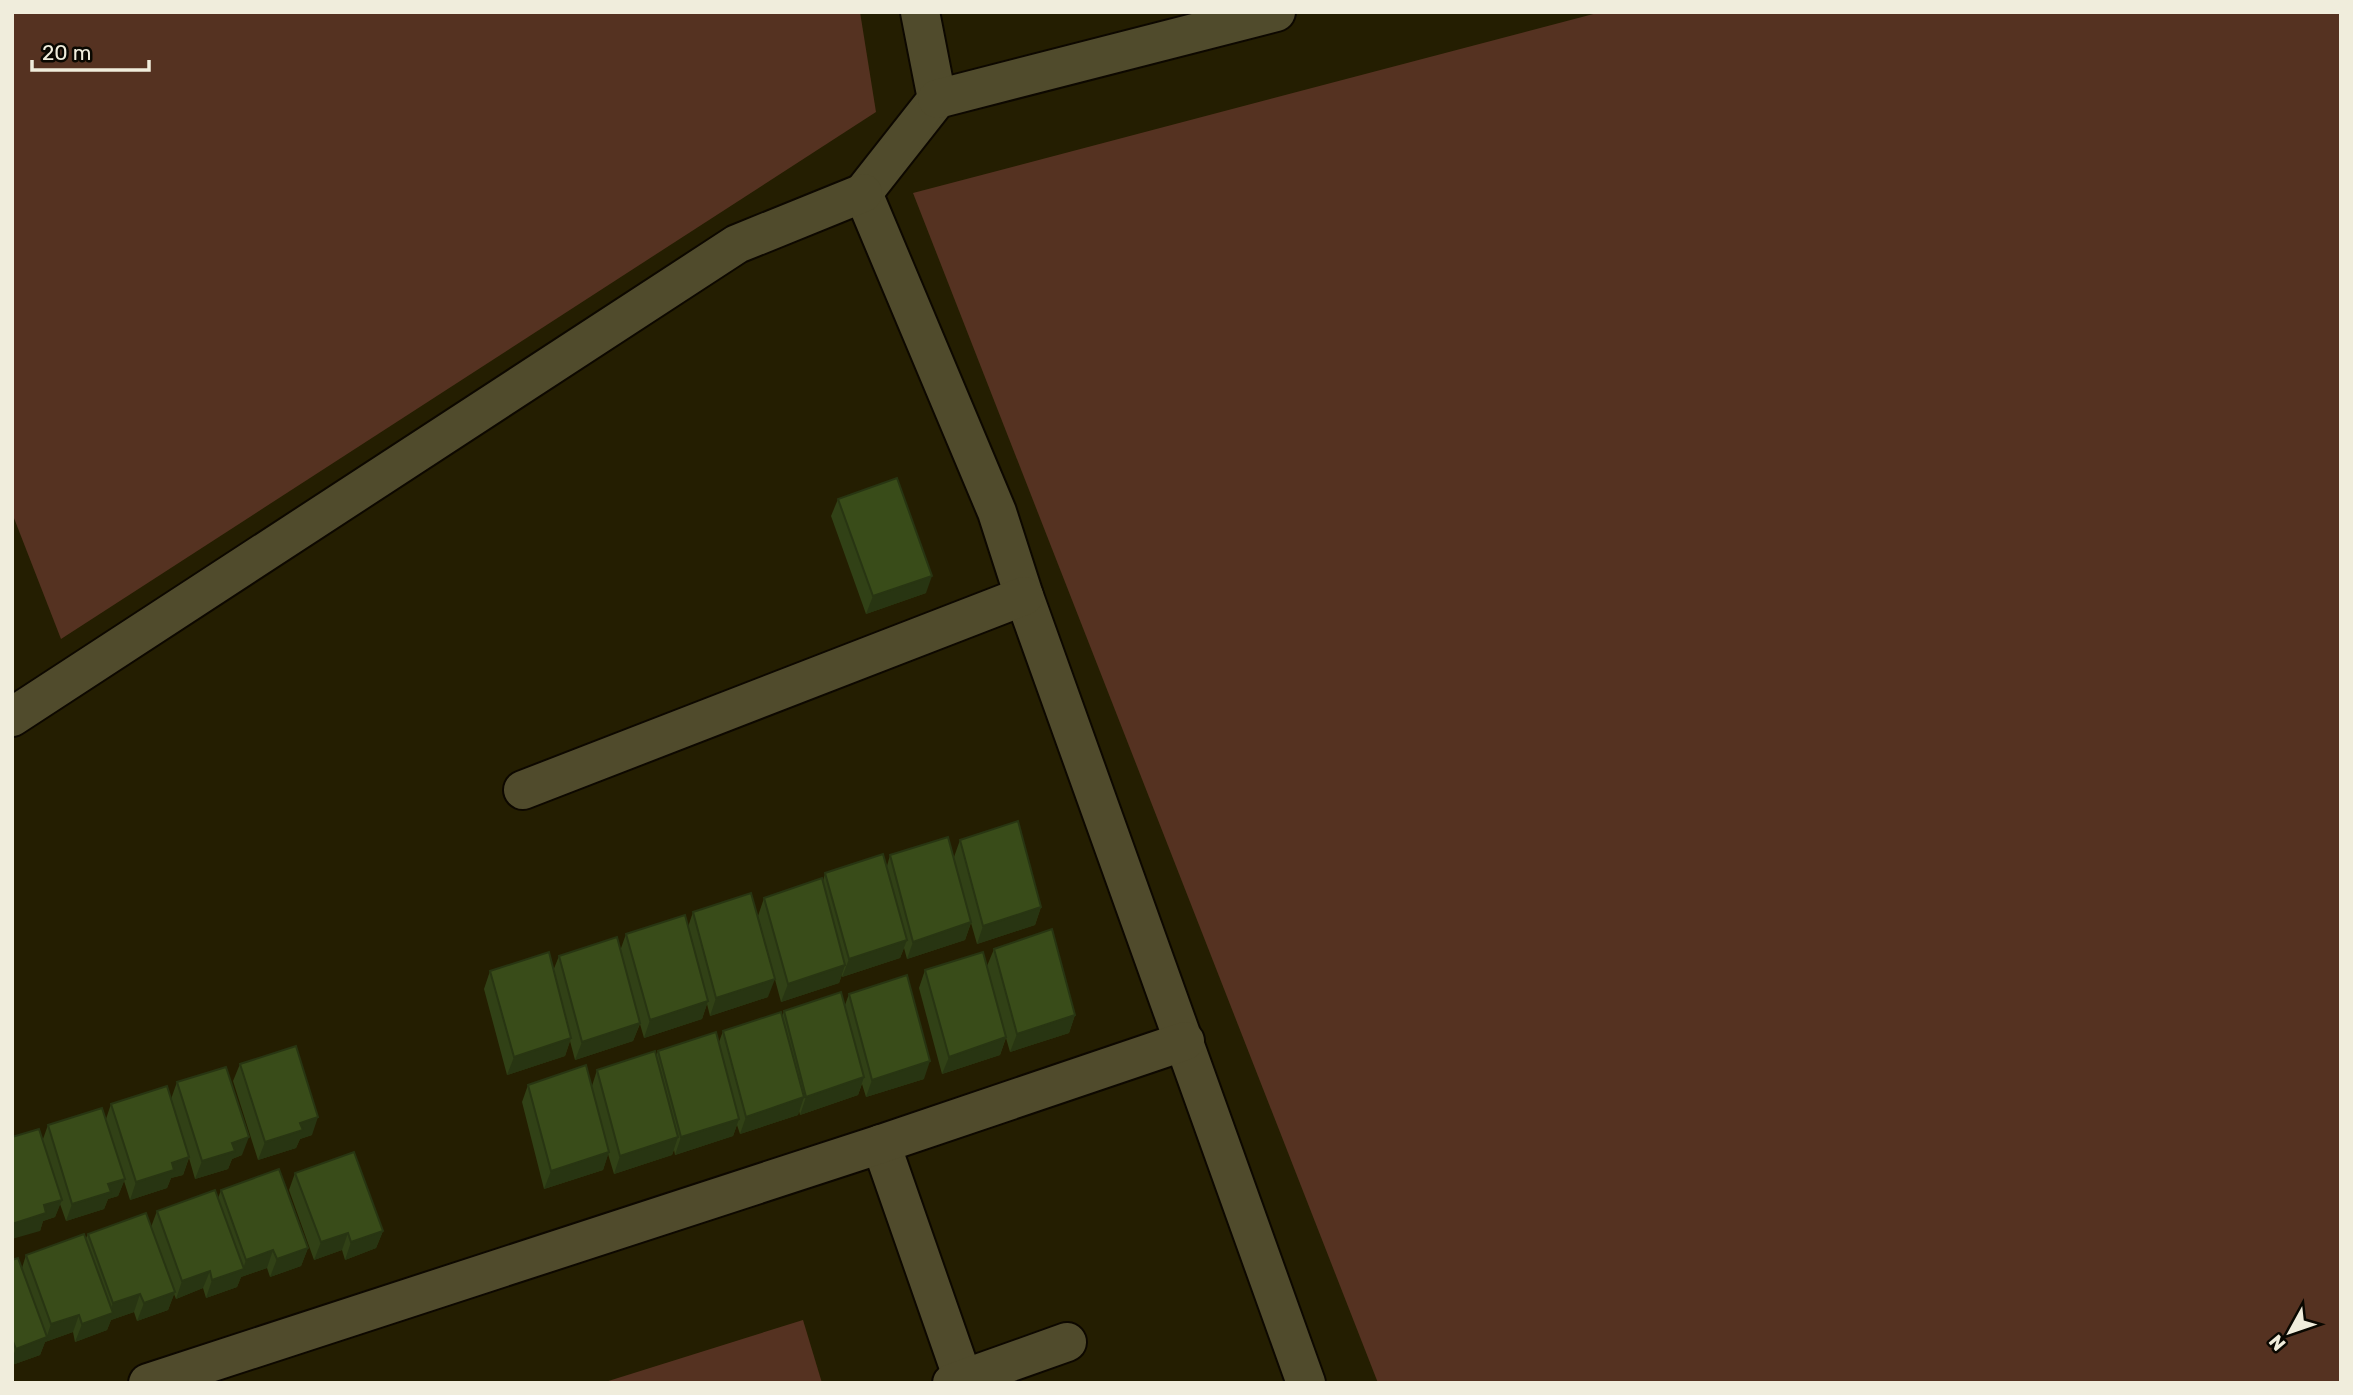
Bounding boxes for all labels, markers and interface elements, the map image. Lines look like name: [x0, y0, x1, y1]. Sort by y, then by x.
scale bar: [32, 28, 149, 72]
text: 20 m: [42, 40, 91, 65]
north arrow: [2255, 1297, 2325, 1367]
text: N: [2264, 1330, 2291, 1355]

